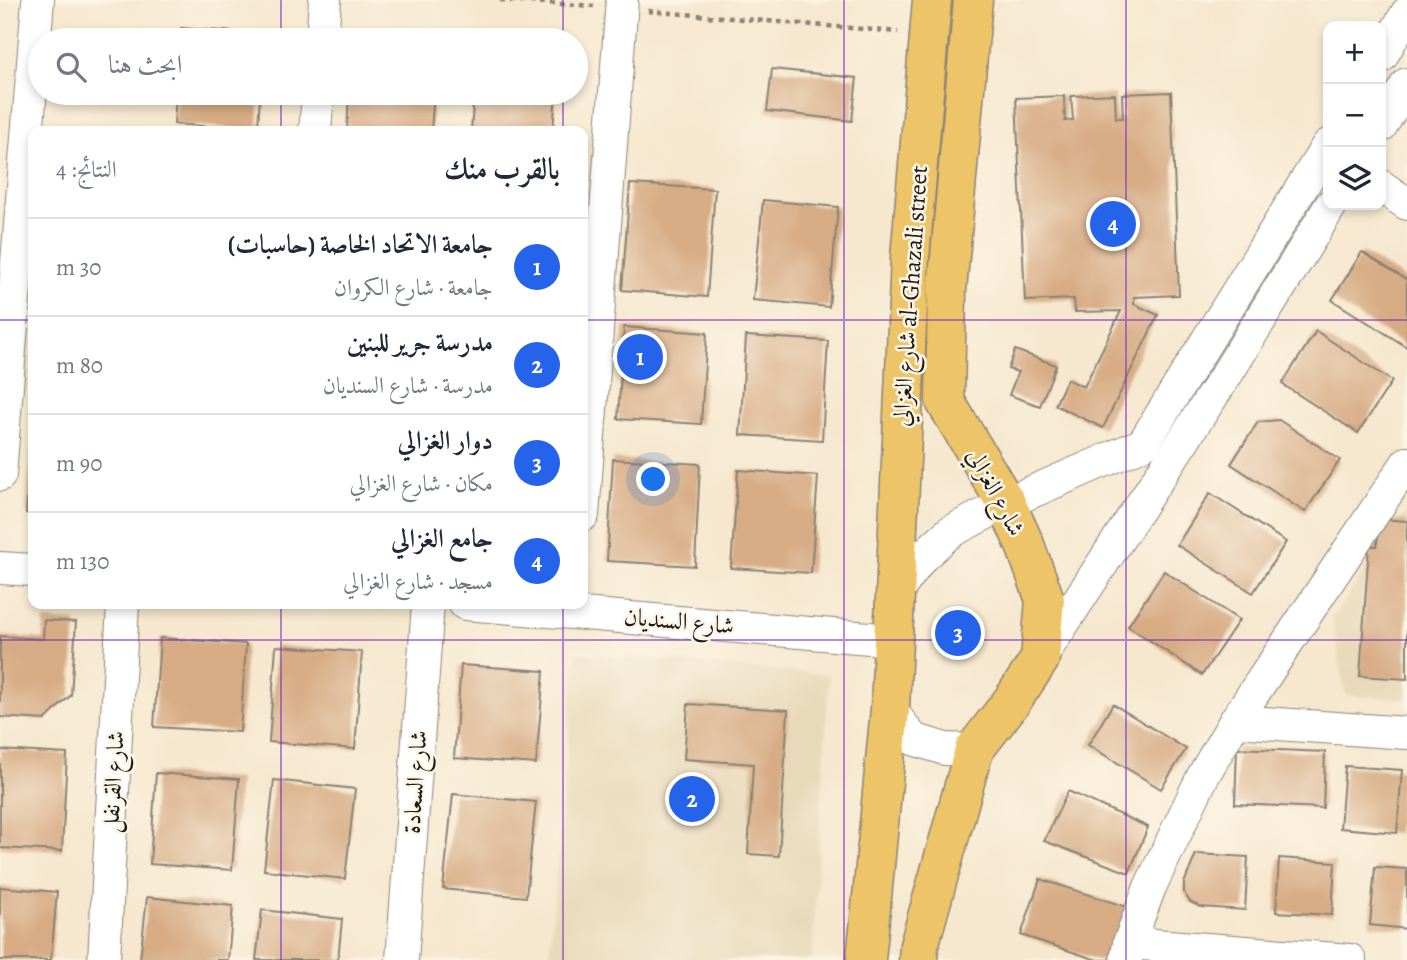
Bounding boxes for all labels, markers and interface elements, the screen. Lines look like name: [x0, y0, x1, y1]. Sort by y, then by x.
map controls: [1323, 21, 1386, 210]
button: +: [1323, 21, 1386, 84]
search box: [28, 28, 588, 105]
text: ابحث هنا: [108, 47, 183, 82]
icon: search: [52, 48, 90, 86]
button: −: [1323, 84, 1386, 147]
button: layers: [1323, 147, 1386, 210]
text: بالقرب منك: [444, 149, 560, 189]
text: النتائج: 4: [56, 154, 117, 185]
street label: شارع الغزالي al-Ghazali street: [885, 164, 939, 428]
pin: 4: [1090, 198, 1136, 250]
text: جامعة الاتحاد الخاصة (حاسبات): [228, 227, 493, 262]
text: 30 m: [56, 252, 102, 283]
text: 1: [533, 252, 541, 283]
text: جامعة · شارع الكروان: [334, 272, 493, 303]
text: مدرسة جرير للبنين: [347, 325, 493, 360]
pin: 1: [617, 331, 663, 383]
text: 80 m: [56, 350, 103, 381]
text: 2: [531, 350, 543, 381]
text: مدرسة · شارع السنديان: [323, 370, 493, 401]
text: دوار الغزالي: [397, 423, 493, 458]
street label: شارع الغزالي: [956, 442, 1032, 543]
text: 90 m: [56, 448, 102, 479]
text: 3: [532, 448, 542, 479]
your location: [636, 462, 670, 496]
text: مكان · شارع الغزالي: [349, 468, 493, 499]
text: جامع الغزالي: [391, 521, 493, 556]
text: 130 m: [56, 546, 109, 577]
text: 4: [532, 546, 542, 577]
text: مسجد · شارع الغزالي: [343, 566, 493, 597]
street label: شارع السنديان: [622, 600, 735, 646]
pin: 3: [935, 607, 981, 659]
street label: شارع السعادة: [395, 729, 439, 835]
street label: شارع القرنفل: [94, 730, 136, 834]
pin: 2: [669, 773, 715, 825]

